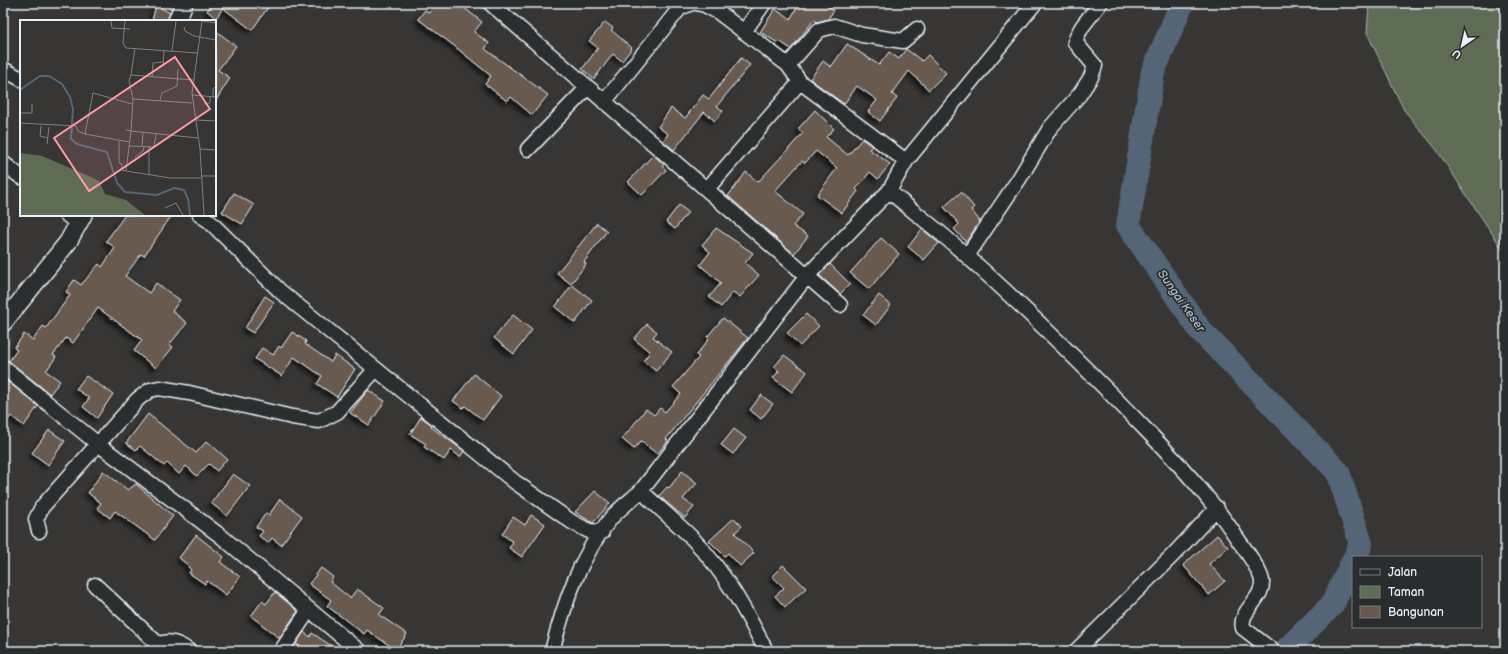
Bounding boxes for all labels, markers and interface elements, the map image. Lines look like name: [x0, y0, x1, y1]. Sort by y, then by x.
inset map: [20, 20, 216, 216]
north arrow: [1442, 26, 1482, 66]
text: U: [1450, 46, 1464, 61]
water label: Sungai Keser: [1154, 267, 1209, 336]
legend: [1352, 556, 1482, 628]
text: Jalan: [1388, 565, 1417, 580]
text: Taman: [1388, 585, 1424, 600]
text: Bangunan: [1388, 605, 1444, 620]

